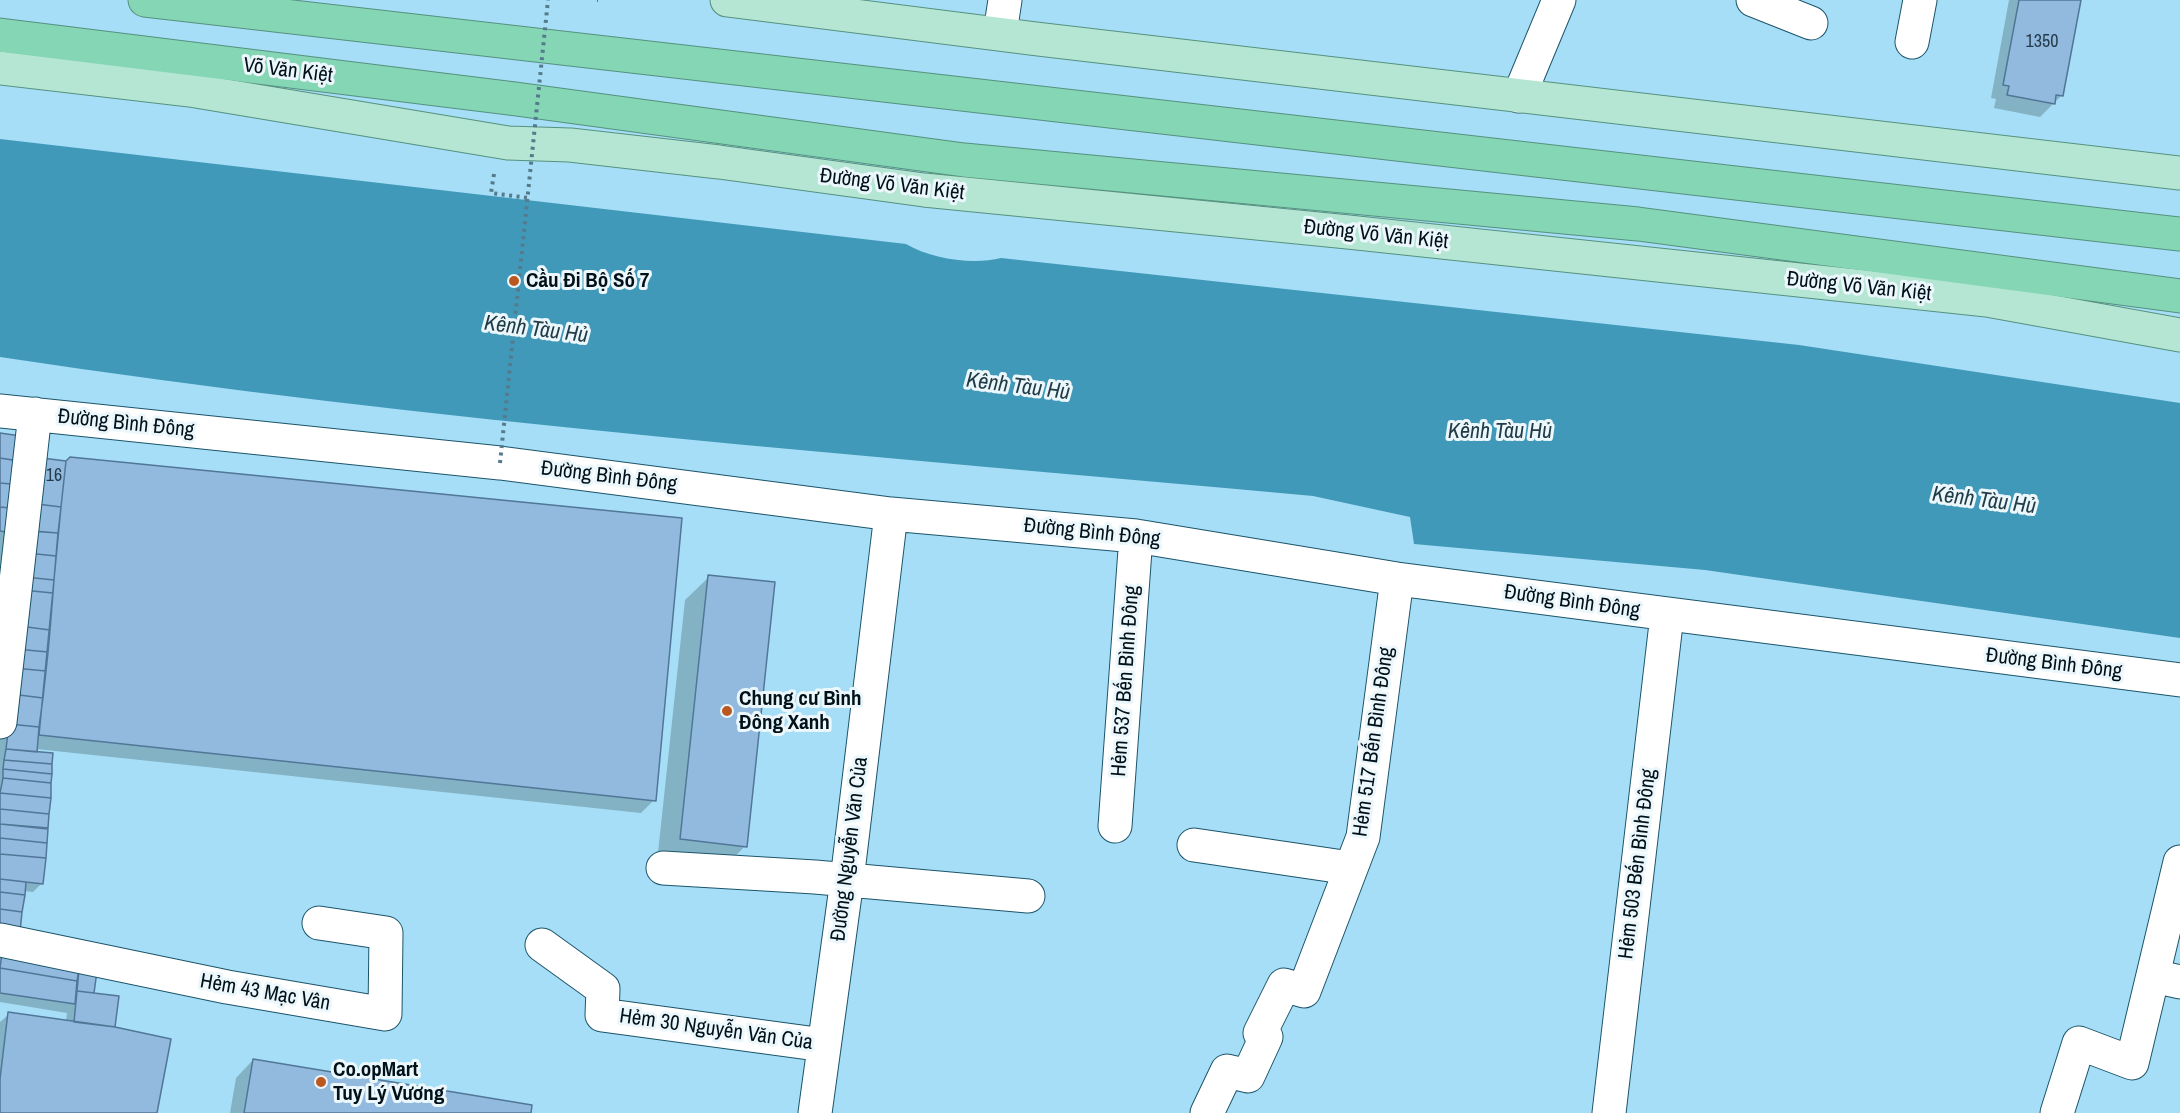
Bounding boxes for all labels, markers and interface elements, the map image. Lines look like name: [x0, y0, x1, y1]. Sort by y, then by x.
house number: 1350: [2026, 31, 2058, 53]
street label: Võ Văn Kiệt: [242, 53, 334, 89]
street label: Đường Võ Văn Kiệt: [818, 164, 966, 206]
street label: Đường Võ Văn Kiệt: [1302, 215, 1450, 255]
street label: Đường Võ Văn Kiệt: [1785, 267, 1933, 307]
place label: Cầu Đi Bộ Số 7: [526, 268, 649, 294]
marker: Cầu Đi Bộ Số 7: [507, 274, 521, 288]
water label: Kênh Tàu Hủ: [483, 311, 589, 349]
water label: Kênh Tàu Hủ: [965, 368, 1071, 406]
street label: Đường Bình Đông: [57, 404, 195, 444]
water label: Kênh Tàu Hủ: [1448, 419, 1552, 445]
street label: Đường Bình Đông: [540, 456, 678, 498]
house number: 16: [46, 465, 62, 487]
water label: Kênh Tàu Hủ: [1931, 482, 2037, 520]
street label: Đường Bình Đông: [1023, 513, 1161, 553]
street label: Đường Bình Đông: [1502, 580, 1642, 624]
street label: Hẻm 537 Bến Bình Đông: [1107, 585, 1145, 777]
street label: Đường Bình Đông: [1985, 643, 2123, 685]
street label: Hẻm 517 Bến Bình Đông: [1348, 645, 1400, 839]
place label: Chung cư Bình Đông Xanh: [739, 686, 861, 736]
marker: Chung cư Bình Đông Xanh: [720, 704, 734, 718]
street label: Đường Nguyễn Văn Của: [826, 755, 874, 943]
street label: Hẻm 503 Bến Bình Đông: [1614, 767, 1662, 961]
street label: Hẻm 43 Mạc Vân: [198, 969, 332, 1017]
street label: Hẻm 30 Nguyễn Văn Của: [618, 1004, 814, 1056]
place label: Co.opMart Tuy Lý Vương: [333, 1057, 444, 1107]
marker: Co.opMart Tuy Lý Vương: [314, 1075, 328, 1089]

